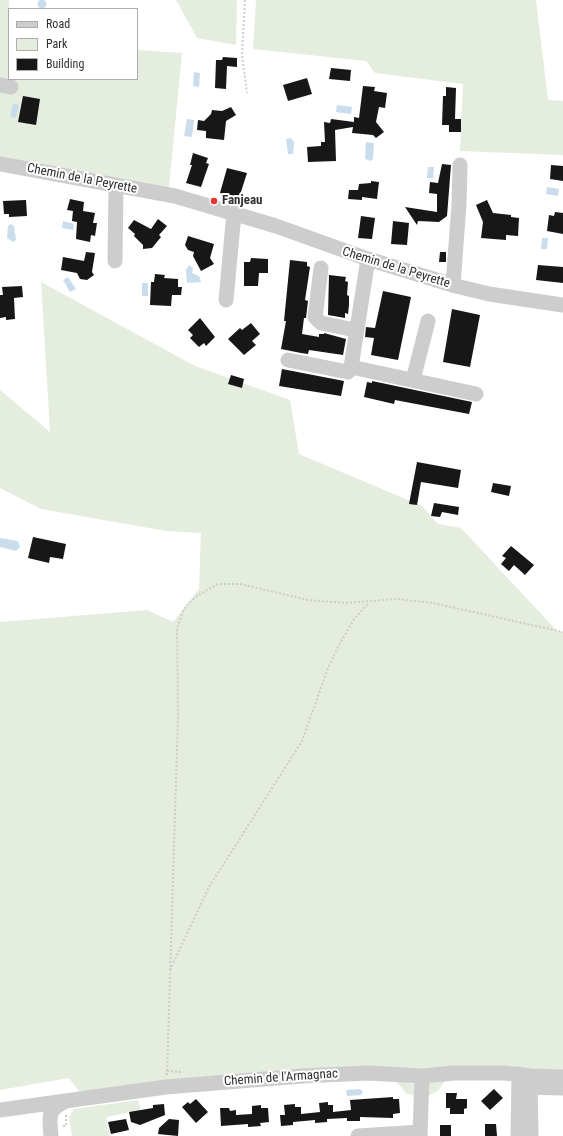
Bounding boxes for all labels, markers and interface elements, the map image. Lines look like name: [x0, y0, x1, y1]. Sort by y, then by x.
legend: [8, 8, 138, 80]
text: Road: [46, 17, 70, 31]
text: Park: [46, 37, 67, 51]
text: Building: [46, 57, 84, 71]
street label: Chemin de la Peyrette: [26, 161, 138, 197]
place label: Fanjeau: [222, 193, 262, 209]
marker: Fanjeau: [209, 196, 219, 206]
street label: Chemin de la Peyrette: [340, 244, 452, 292]
street label: Chemin de l'Armagnac: [223, 1066, 339, 1090]

